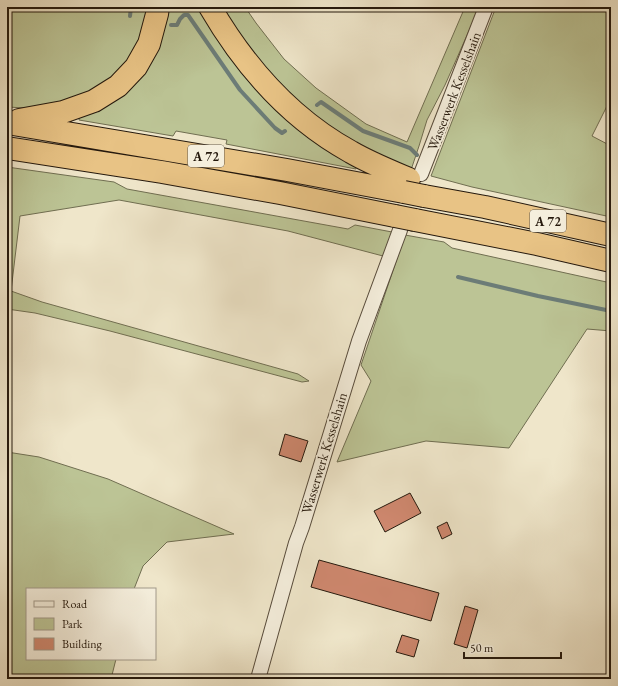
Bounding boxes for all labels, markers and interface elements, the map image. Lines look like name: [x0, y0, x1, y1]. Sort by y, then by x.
street label: Wasserwerk Kesselshain: [423, 28, 485, 153]
road number: A 72: [188, 145, 224, 167]
road number: A 72: [530, 210, 566, 232]
street label: Wasserwerk Kesselshain: [297, 390, 351, 516]
legend: [26, 588, 156, 660]
text: Road: [62, 596, 88, 612]
text: Park: [62, 616, 83, 632]
scale bar: [464, 634, 561, 660]
text: Building: [62, 636, 103, 652]
text: 50 m: [470, 640, 494, 656]

